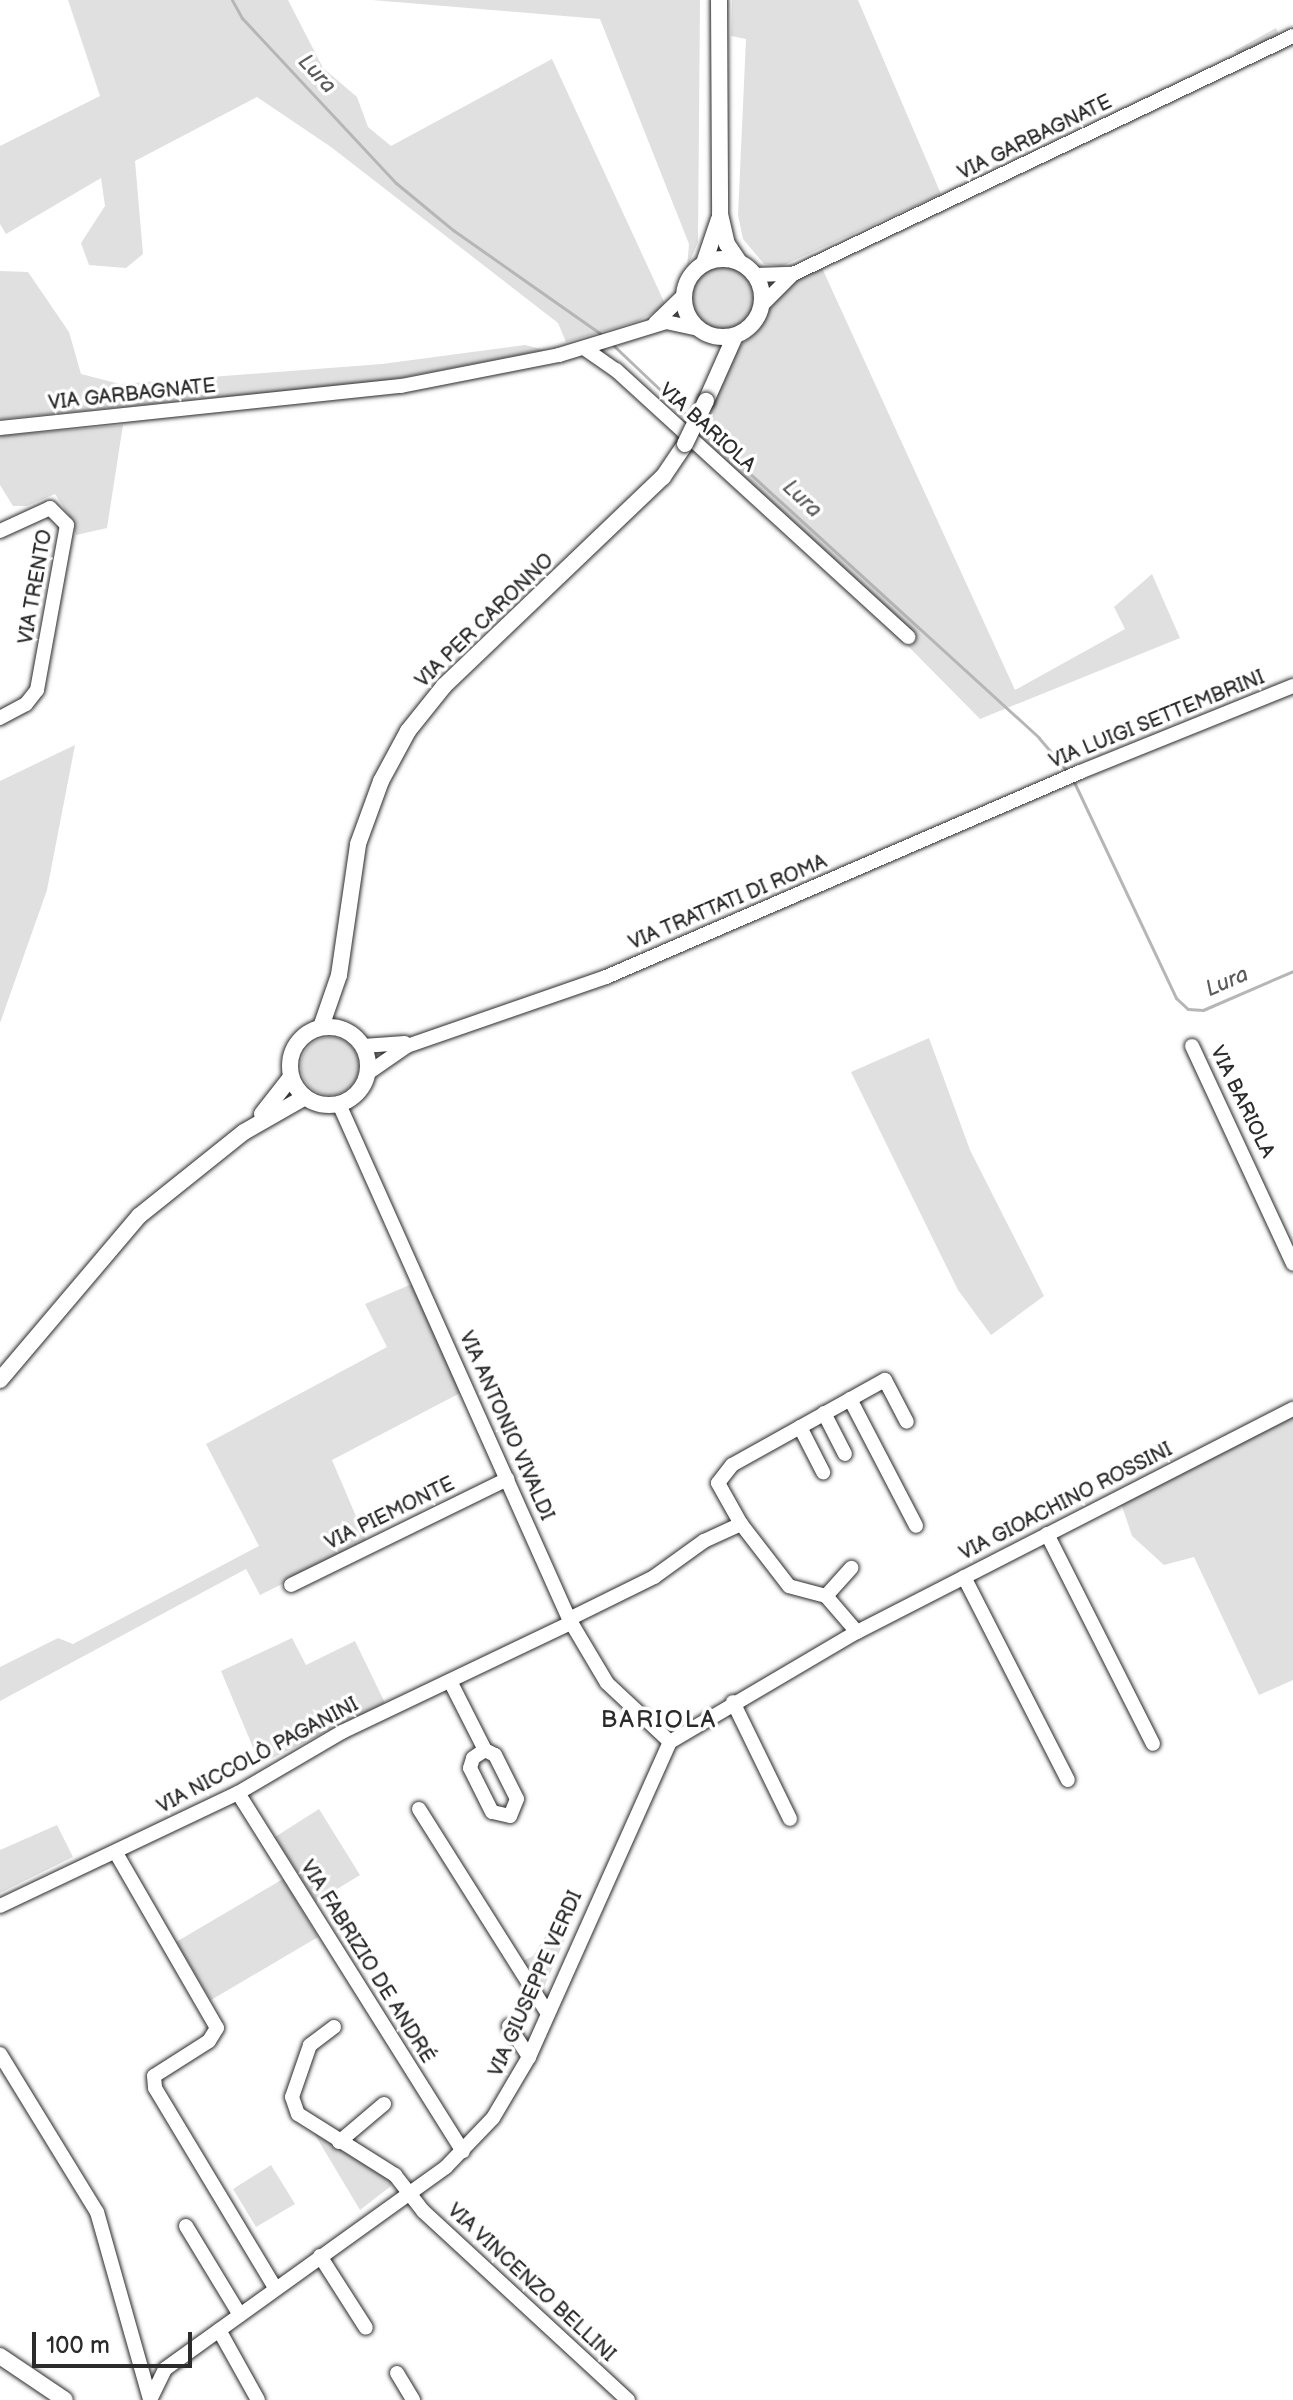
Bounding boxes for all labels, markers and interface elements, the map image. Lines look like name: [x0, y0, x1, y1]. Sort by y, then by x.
water label: Lura: [292, 49, 342, 99]
street label: VIA GARBAGNATE: [954, 90, 1116, 186]
street label: VIA GARBAGNATE: [47, 374, 217, 416]
street label: VIA BARIOLA: [654, 378, 760, 478]
water label: Lura: [777, 474, 827, 524]
street label: VIA TRENTO: [14, 527, 58, 647]
street label: VIA PER CARONNO: [411, 549, 559, 693]
street label: VIA LUIGI SETTEMBRINI: [1046, 666, 1268, 774]
street label: VIA TRATTATI DI ROMA: [625, 850, 831, 956]
water label: Lura: [1202, 961, 1252, 1003]
street label: VIA BARIOLA: [1205, 1042, 1279, 1162]
street label: VIA ANTONIO VIVALDI: [453, 1327, 559, 1525]
street label: VIA GIOACHINO ROSSINI: [956, 1438, 1176, 1566]
street label: VIA PIEMONTE: [321, 1472, 459, 1556]
street label: VIA NICCOLÒ PAGANINI: [153, 1693, 363, 1819]
district label: BARIOLA: [601, 1706, 717, 1734]
street label: VIA FABRIZIO DE ANDRÉ: [295, 1856, 439, 2068]
street label: VIA GIUSEPPE VERDI: [484, 1887, 588, 2081]
street label: VIA VINCENZO BELLINI: [442, 2199, 620, 2367]
scale bar: [36, 2316, 196, 2366]
text: 100 m: [46, 2331, 110, 2360]

